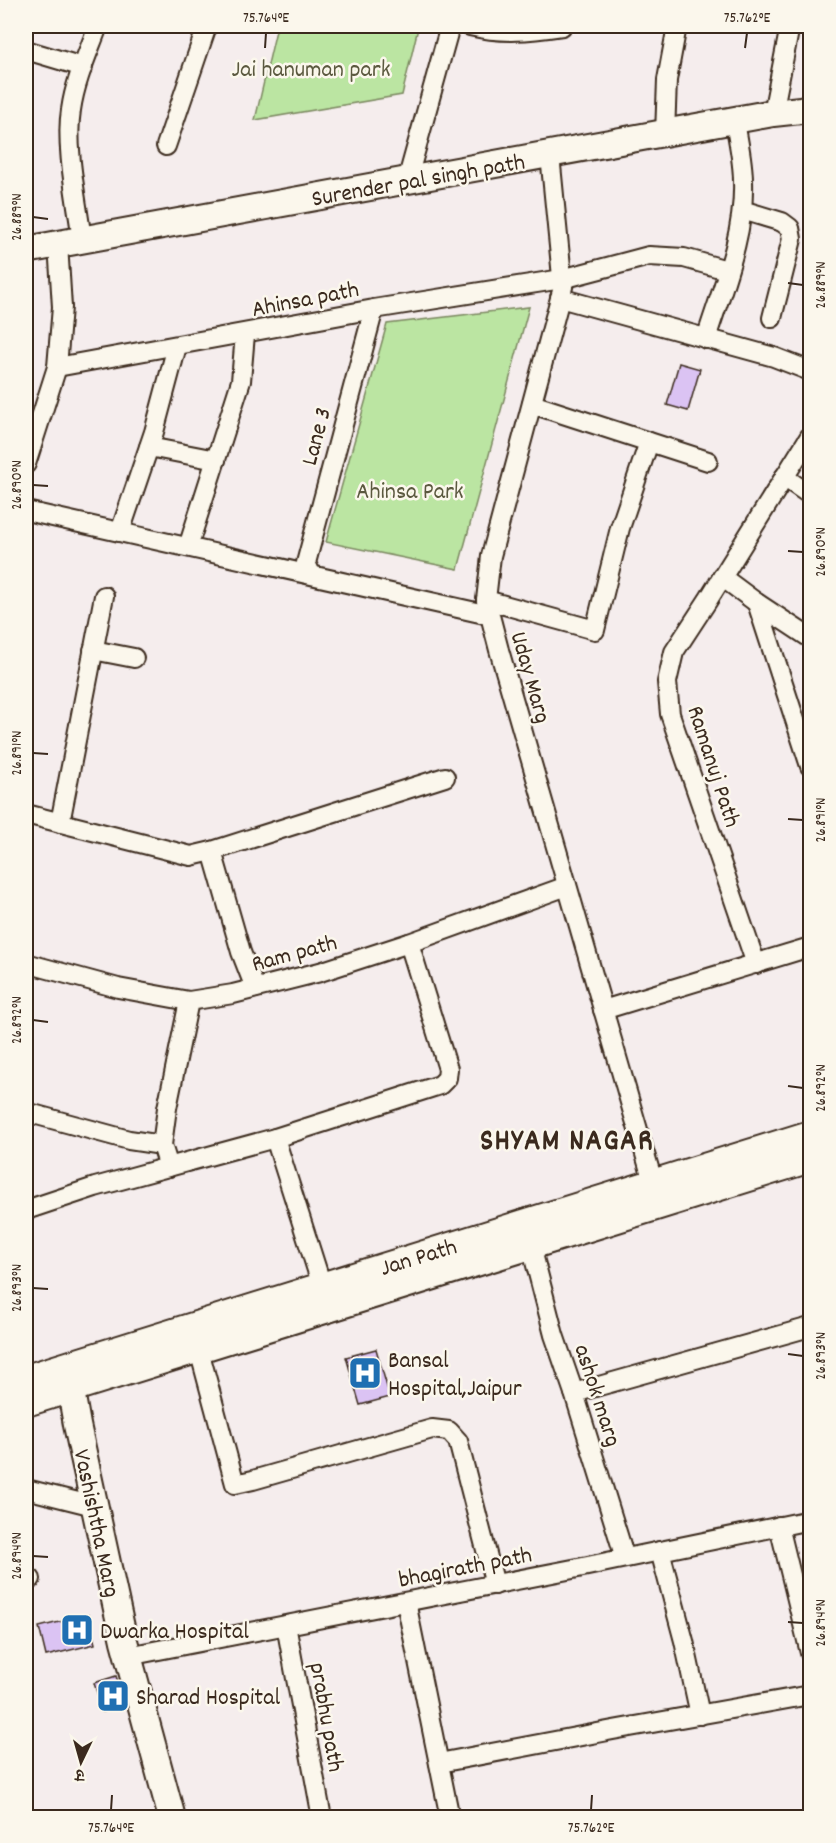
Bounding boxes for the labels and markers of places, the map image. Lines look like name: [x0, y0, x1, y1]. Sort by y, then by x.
place label: Bansal Hospital,Jaipur: [388, 1345, 522, 1407]
hospital icon: Bansal Hospital,Jaipur: [347, 1355, 383, 1391]
hospital icon: Dwarka Hospital: [59, 1612, 95, 1648]
place label: Dwarka Hospital: [100, 1616, 249, 1650]
hospital icon: Sharad Hospital: [95, 1678, 131, 1714]
place label: Sharad Hospital: [136, 1682, 280, 1716]

